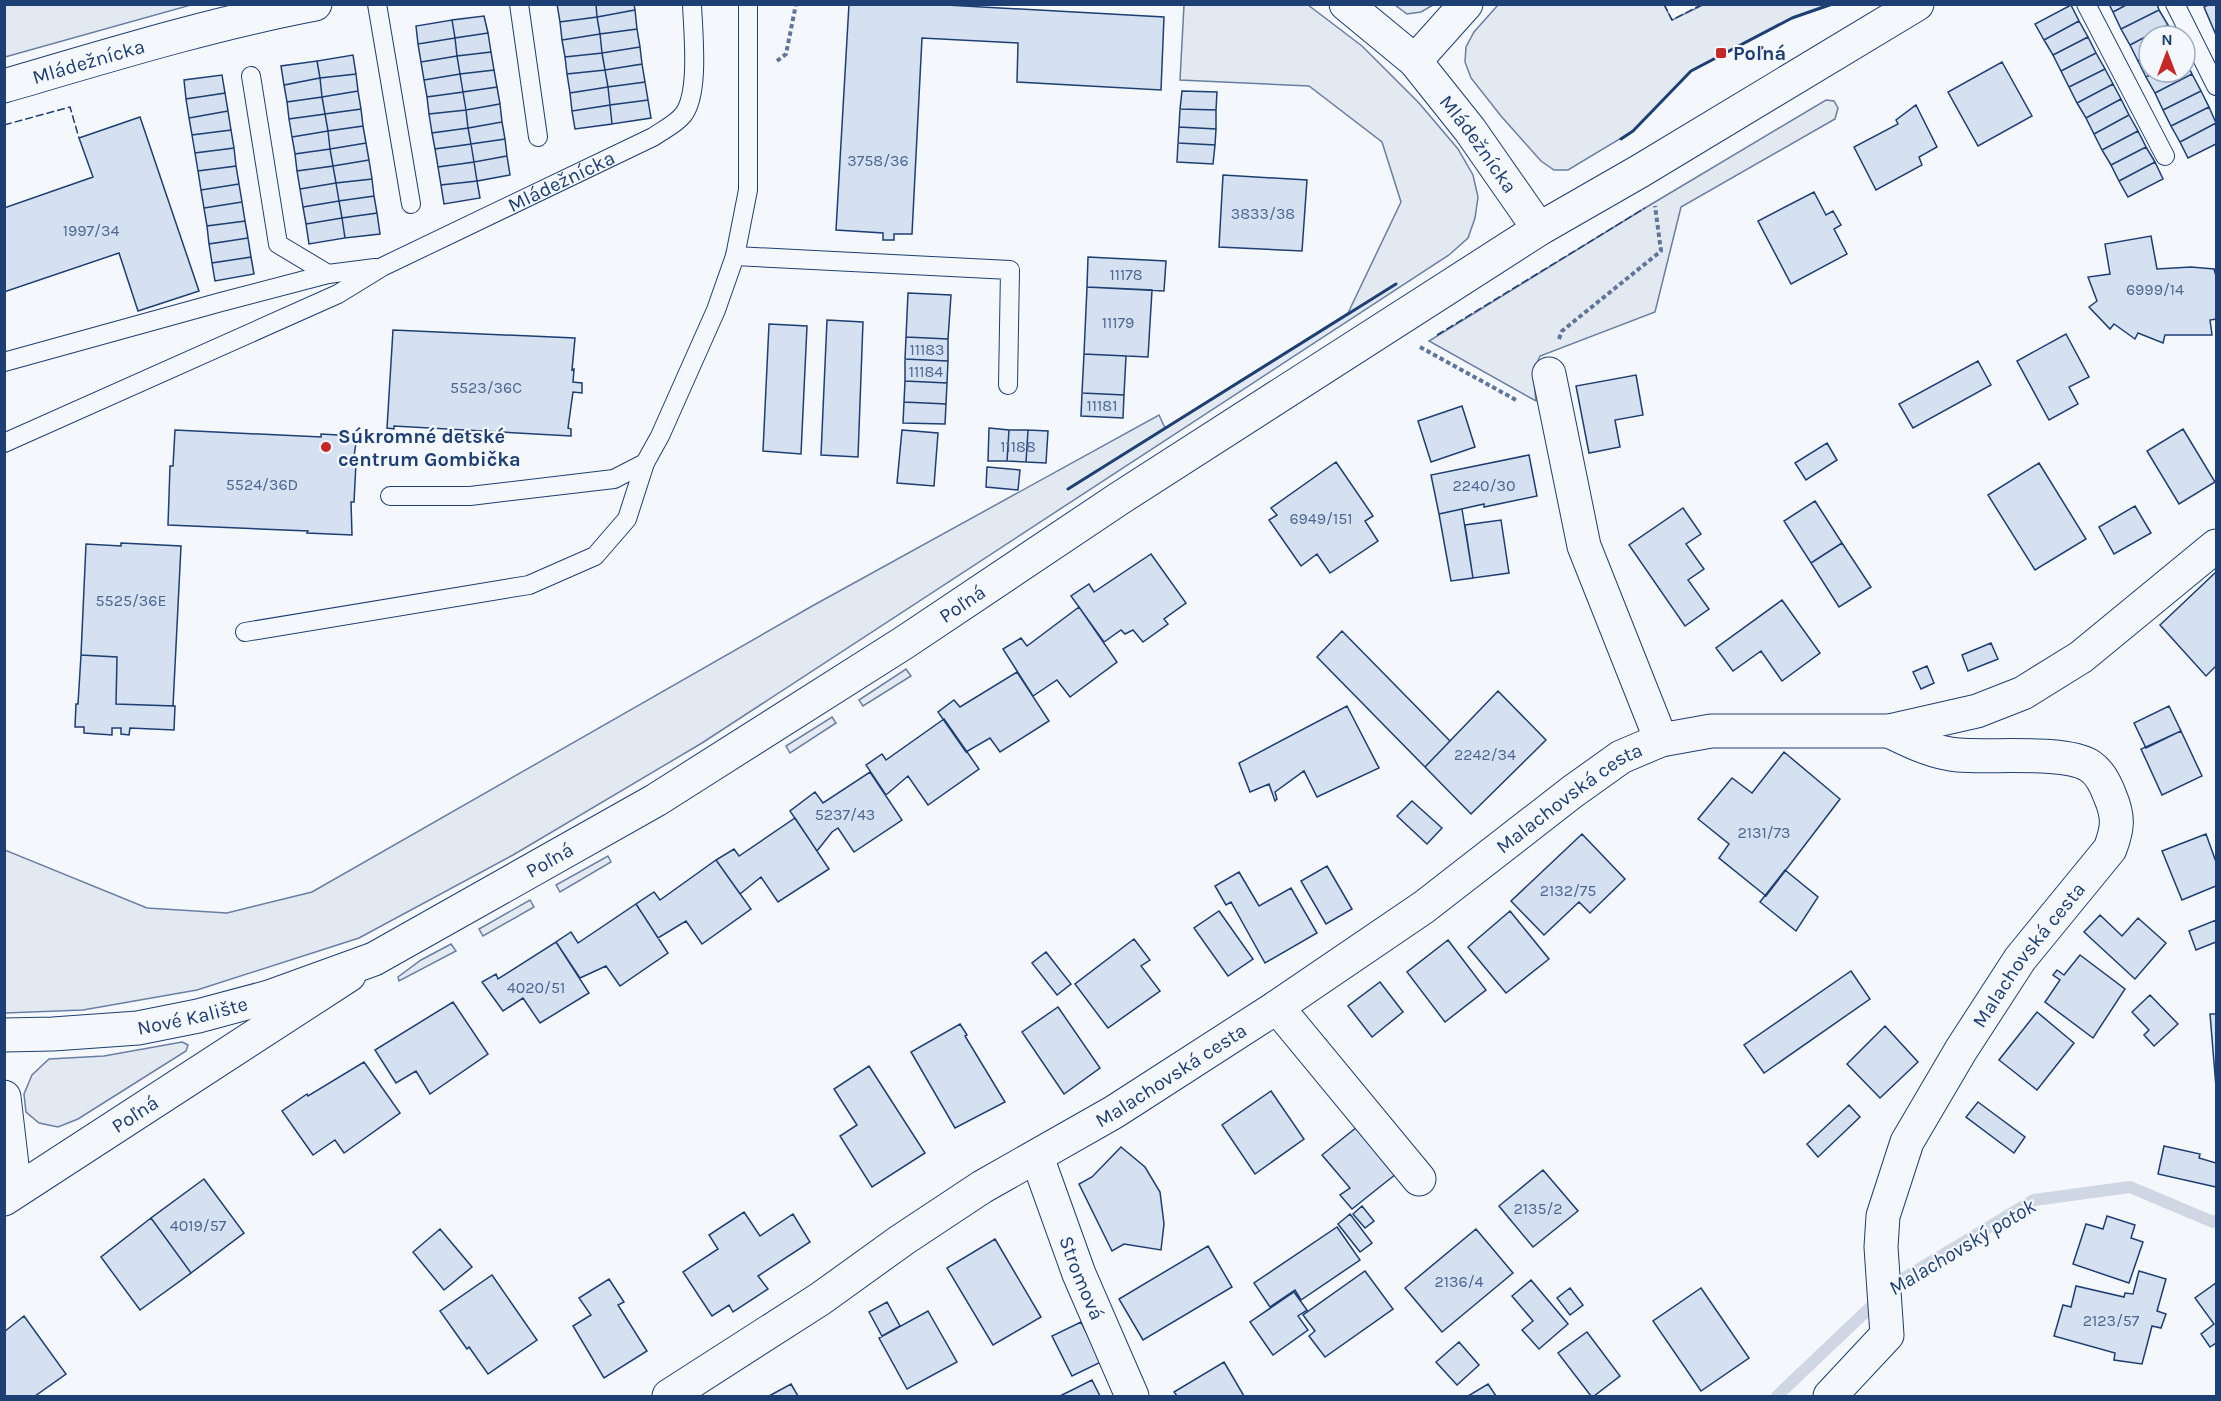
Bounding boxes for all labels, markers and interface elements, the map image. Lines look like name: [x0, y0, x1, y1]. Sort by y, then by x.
north arrow: [2137, 24, 2197, 84]
text: N: [2161, 30, 2173, 49]
street label: Mládežnícka: [30, 34, 147, 89]
place label: Poľná: [1733, 42, 1786, 65]
marker: Poľná: [1714, 46, 1728, 60]
street label: Mládežnícka: [1435, 90, 1522, 197]
street label: Mládežnícka: [504, 146, 618, 217]
house number: 3758/36: [847, 151, 909, 170]
house number: 3833/38: [1231, 204, 1295, 223]
house number: 1997/34: [63, 221, 119, 240]
house number: 11178: [1109, 265, 1143, 284]
house number: 6999/14: [2126, 280, 2184, 299]
house number: 11179: [1102, 313, 1134, 332]
house number: 11183: [909, 340, 945, 359]
house number: 11184: [909, 362, 943, 381]
house number: 5523/36C: [450, 378, 522, 397]
house number: 11181: [1087, 396, 1117, 415]
place label: Súkromné detské centrum Gombička: [338, 425, 521, 471]
house number: 11188: [1000, 437, 1036, 456]
marker: Súkromné detské centrum Gombička: [319, 440, 333, 454]
house number: 5524/36D: [226, 475, 298, 494]
house number: 2240/30: [1453, 476, 1515, 495]
house number: 6949/151: [1289, 509, 1353, 528]
street label: Poľná: [935, 580, 990, 627]
house number: 5525/36E: [96, 591, 166, 610]
street label: Malachovská cesta: [1492, 738, 1646, 858]
house number: 2242/34: [1454, 745, 1516, 764]
house number: 5237/43: [815, 805, 875, 824]
house number: 2131/73: [1737, 823, 1791, 842]
street label: Poľná: [522, 838, 577, 883]
street label: Malachovská cesta: [1967, 877, 2090, 1032]
house number: 2132/75: [1540, 881, 1596, 900]
house number: 4020/51: [507, 978, 565, 997]
street label: Nové Kalište: [135, 992, 250, 1039]
street label: Malachovská cesta: [1091, 1018, 1251, 1132]
street label: Poľná: [107, 1091, 162, 1138]
water label: Malachovský potok: [1884, 1194, 2040, 1300]
house number: 2135/2: [1513, 1199, 1563, 1218]
house number: 4019/57: [170, 1216, 227, 1235]
street label: Stromová: [1055, 1233, 1109, 1323]
house number: 2136/4: [1434, 1272, 1484, 1291]
house number: 2123/57: [2083, 1311, 2140, 1330]

